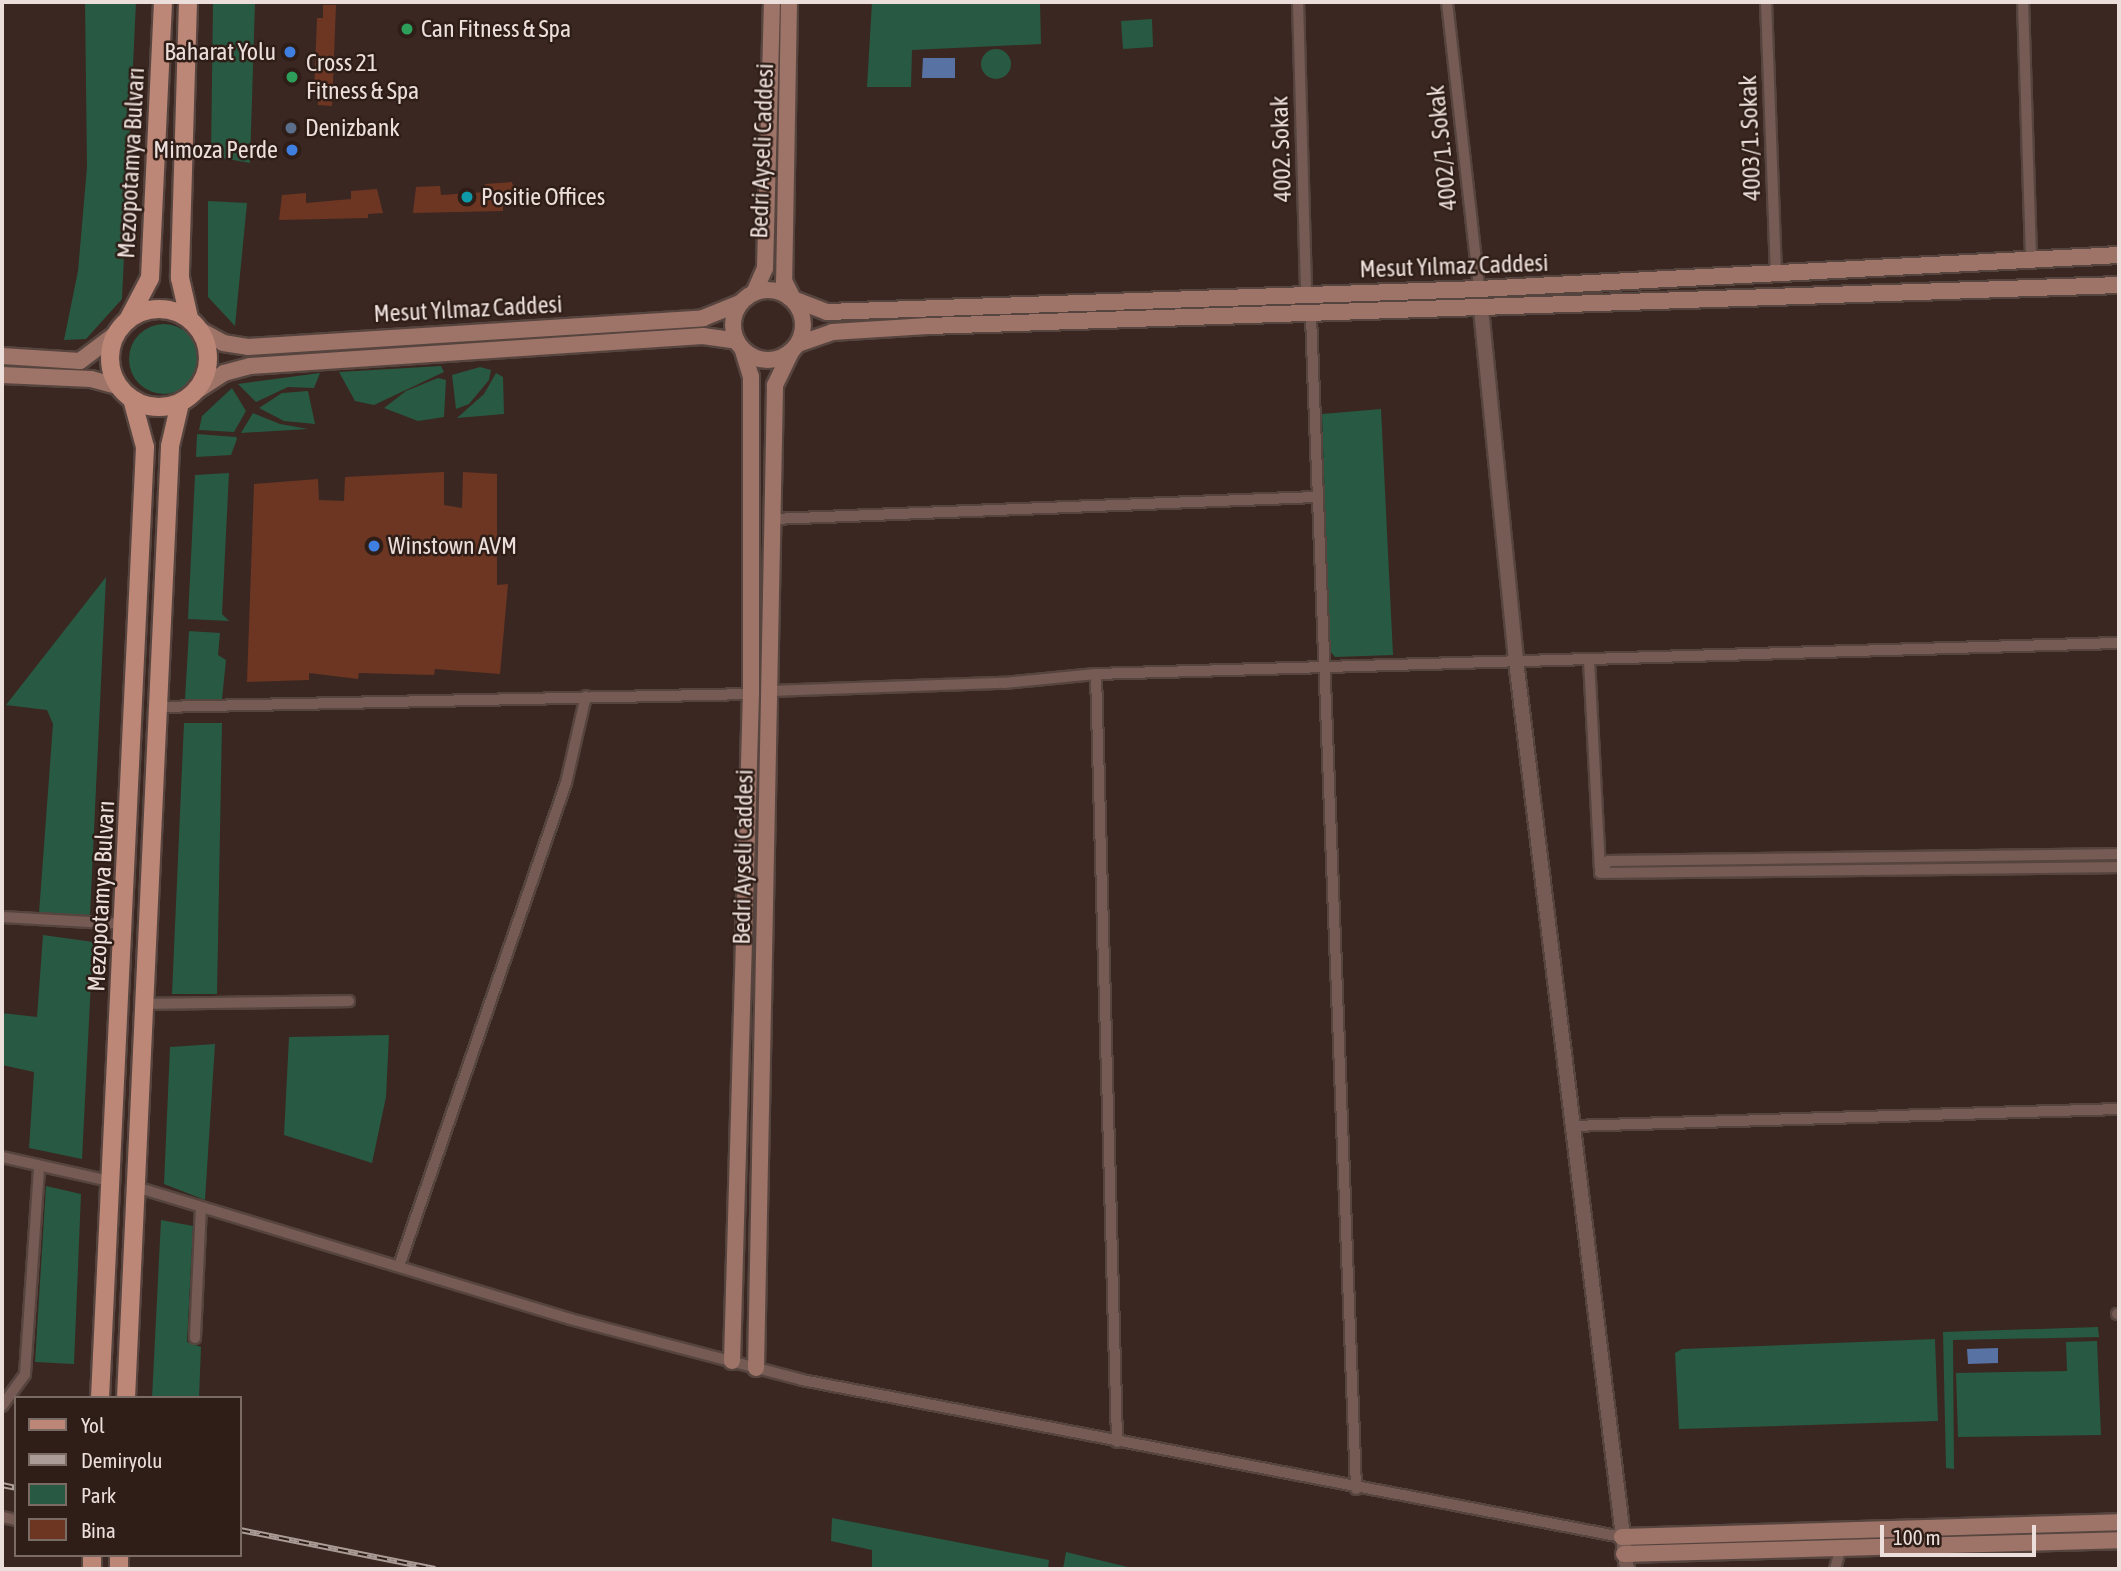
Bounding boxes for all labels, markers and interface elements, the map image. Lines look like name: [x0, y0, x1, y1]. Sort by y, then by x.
place label: Can Fitness & Spa: [421, 15, 571, 43]
marker: Can Fitness & Spa: [399, 21, 415, 37]
place label: Baharat Yolu: [164, 38, 276, 66]
marker: Baharat Yolu: [282, 44, 298, 60]
place label: Cross 21 Fitness & Spa: [306, 49, 419, 105]
street label: Bedri Ayseli Caddesi: [745, 63, 779, 239]
street label: Mezopotamya Bulvarı: [112, 67, 150, 259]
marker: Cross 21 Fitness & Spa: [284, 69, 300, 85]
street label: 4003/1. Sokak: [1733, 75, 1767, 201]
street label: 4002/1. Sokak: [1421, 84, 1463, 212]
street label: 4002. Sokak: [1265, 95, 1297, 203]
place label: Denizbank: [305, 114, 400, 142]
marker: Denizbank: [283, 120, 299, 136]
place label: Mimoza Perde: [153, 136, 278, 164]
marker: Mimoza Perde: [284, 142, 300, 158]
place label: Positie Offices: [481, 183, 605, 211]
marker: Positie Offices: [459, 189, 475, 205]
street label: Mesut Yılmaz Caddesi: [1359, 248, 1549, 284]
street label: Mesut Yılmaz Caddesi: [373, 290, 563, 328]
place label: Winstown AVM: [388, 532, 517, 560]
marker: Winstown AVM: [366, 538, 382, 554]
street label: Bedri Ayseli Caddesi: [727, 769, 759, 945]
street label: Mezopotamya Bulvarı: [82, 800, 120, 992]
legend: [14, 1396, 242, 1557]
text: Yol: [81, 1413, 105, 1437]
text: Demiryolu: [81, 1448, 162, 1472]
text: Park: [81, 1483, 116, 1507]
scale bar: [1883, 1512, 2039, 1556]
text: Bina: [81, 1518, 116, 1542]
text: 100 m: [1893, 1525, 1941, 1549]

